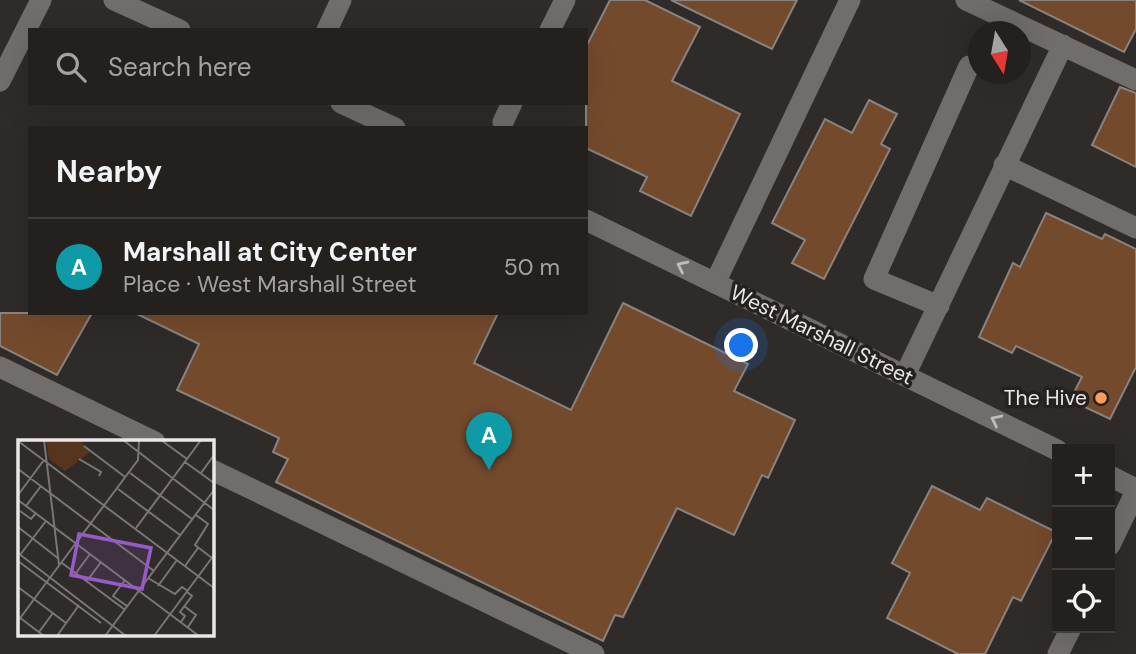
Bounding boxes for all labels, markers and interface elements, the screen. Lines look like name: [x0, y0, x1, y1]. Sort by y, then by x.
north arrow: [968, 21, 1031, 84]
search box: [28, 28, 588, 105]
icon: search: [52, 48, 90, 86]
text: Search here: [108, 50, 251, 84]
text: Nearby: [56, 152, 162, 191]
text: Marshall at City Center: [123, 235, 417, 269]
text: A: [71, 252, 87, 282]
text: 50 m: [504, 252, 560, 282]
one-way arrow: [677, 261, 689, 275]
text: Place · West Marshall Street: [123, 269, 417, 299]
street label: West Marshall Street: [726, 278, 918, 392]
your location: [724, 328, 758, 362]
place label: The Hive: [1004, 384, 1087, 412]
marker: The Hive: [1093, 390, 1109, 406]
pin: A: [466, 412, 512, 470]
one-way arrow: [991, 415, 1003, 429]
inset map: [18, 440, 214, 636]
map controls: [1052, 444, 1115, 633]
button: +: [1052, 444, 1115, 507]
button: −: [1052, 507, 1115, 570]
button: locate: [1052, 570, 1115, 633]

